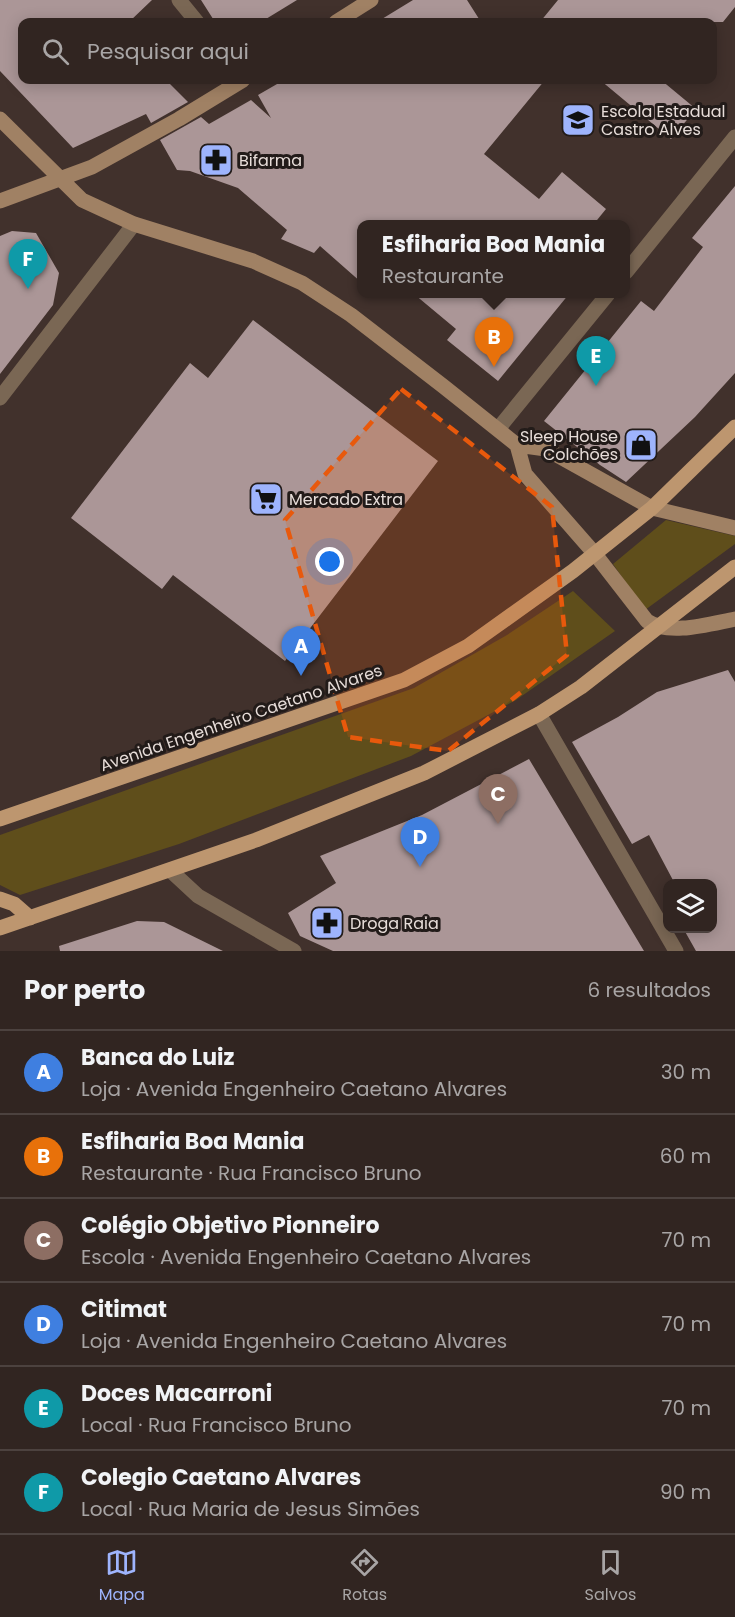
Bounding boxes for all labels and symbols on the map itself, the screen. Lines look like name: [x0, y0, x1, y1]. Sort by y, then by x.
place label: Escola Estadual Castro Alves: [601, 100, 726, 141]
school or university icon: Escola Estadual Castro Alves: [560, 102, 596, 138]
pharmacy icon: Bifarma: [198, 142, 234, 178]
place label: Bifarma: [239, 149, 302, 172]
pin: F: [9, 240, 48, 289]
pin: B: [474, 318, 514, 367]
pin: E: [576, 336, 616, 386]
place label: Sleep House Colchões: [520, 425, 618, 466]
shop icon: Sleep House Colchões: [623, 427, 659, 463]
supermarket icon: Mercado Extra: [248, 481, 284, 517]
place label: Mercado Extra: [289, 488, 403, 511]
your location: [315, 547, 344, 576]
pin: A: [282, 626, 320, 676]
street label: Avenida Engenheiro Caetano Alvares: [97, 659, 385, 777]
pin: C: [478, 774, 518, 824]
pin: D: [400, 818, 440, 867]
pharmacy icon: Droga Raia: [309, 905, 345, 941]
place label: Droga Raia: [350, 912, 439, 935]

